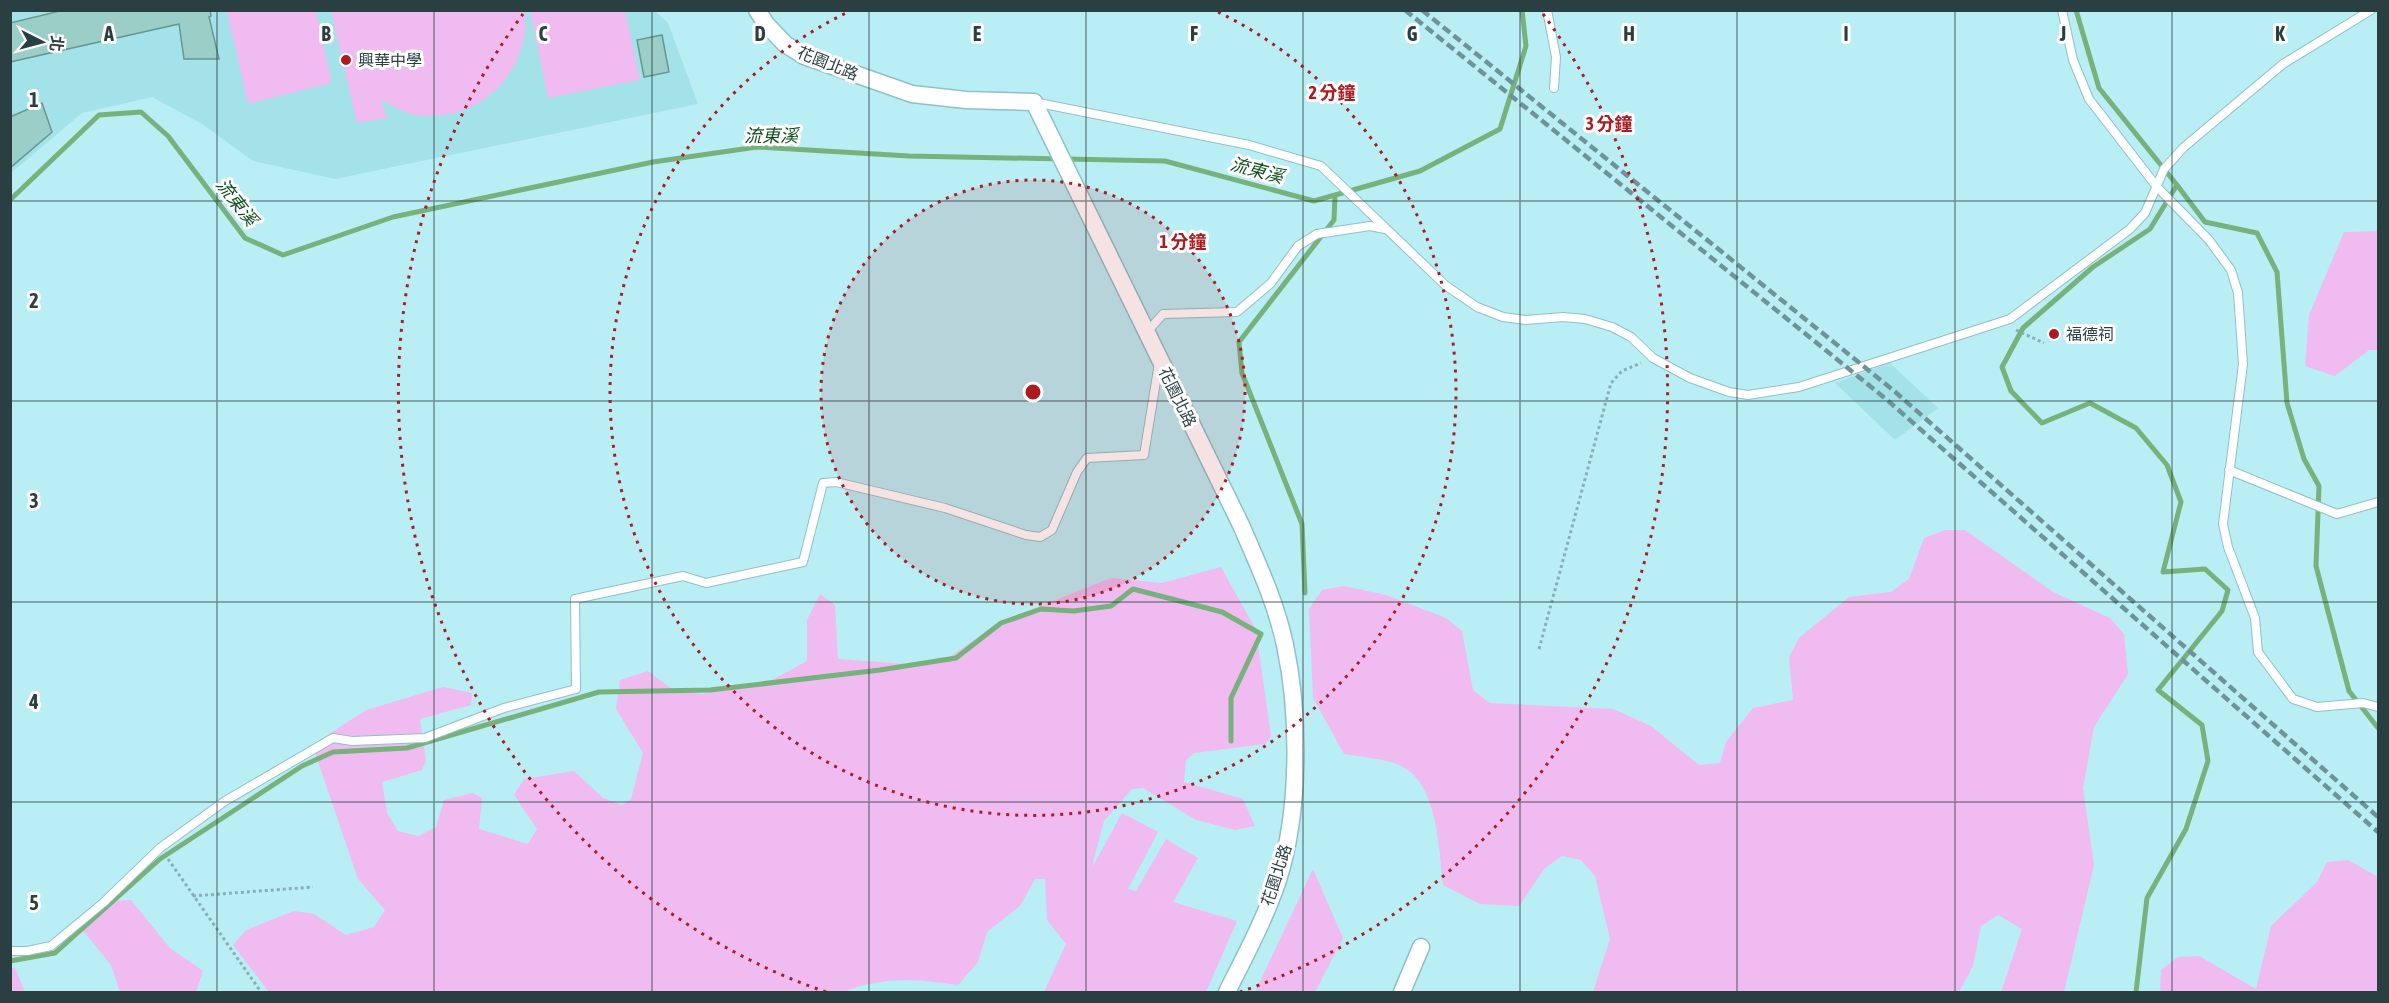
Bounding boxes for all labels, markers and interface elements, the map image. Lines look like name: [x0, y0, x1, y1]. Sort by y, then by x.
north arrow: [12, 12, 72, 72]
text: A: [103, 22, 114, 45]
text: B: [321, 22, 331, 45]
text: C: [539, 22, 548, 45]
text: D: [754, 22, 766, 45]
text: E: [973, 22, 982, 45]
text: F: [1190, 22, 1198, 45]
text: G: [1407, 22, 1418, 45]
text: H: [1623, 22, 1635, 45]
text: I: [1843, 22, 1849, 45]
text: J: [2059, 22, 2066, 45]
text: K: [2275, 22, 2285, 45]
text: 北: [47, 35, 67, 52]
street label: 花園北路: [795, 43, 861, 83]
place label: 興華中學: [358, 51, 422, 69]
marker: 興華中學: [339, 53, 353, 67]
text: 2 分鐘: [1309, 82, 1355, 103]
text: 1: [29, 88, 39, 111]
text: 3 分鐘: [1586, 113, 1632, 134]
water label: 流東溪: [744, 125, 801, 146]
water label: 流東溪: [1228, 153, 1289, 188]
water label: 流東溪: [212, 174, 264, 232]
text: 1 分鐘: [1160, 231, 1206, 252]
text: 2: [29, 289, 39, 312]
place label: 福德祠: [2066, 325, 2114, 343]
marker: 福德祠: [2047, 327, 2061, 341]
street label: 花園北路: [1156, 364, 1200, 430]
centre of rings: [1023, 382, 1043, 402]
text: 3: [29, 489, 39, 512]
text: 4: [28, 690, 39, 713]
street label: 花園北路: [1258, 842, 1294, 908]
text: 5: [29, 891, 39, 914]

